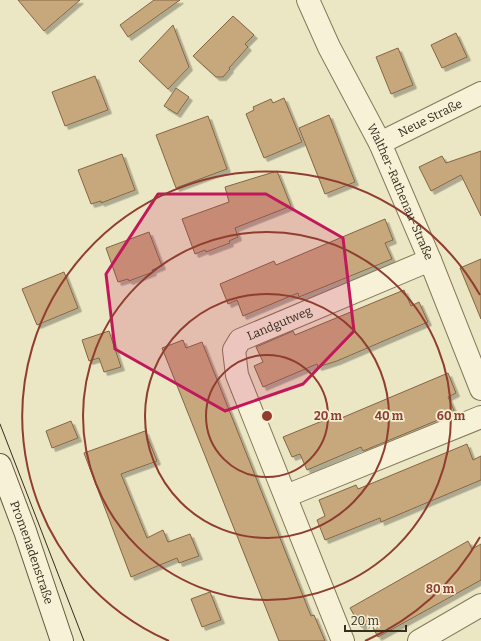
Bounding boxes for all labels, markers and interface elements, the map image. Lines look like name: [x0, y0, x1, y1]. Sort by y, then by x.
street label: Neue Straße: [396, 96, 464, 140]
street label: Walther-Rathenau-Straße: [364, 121, 436, 262]
street label: Landgutweg: [245, 303, 314, 343]
centre of rings: [260, 409, 274, 423]
text: 20 m: [314, 409, 343, 423]
text: 40 m: [375, 409, 404, 423]
text: 60 m: [437, 409, 466, 423]
street label: Promenadenstraße: [7, 499, 56, 606]
text: 80 m: [426, 582, 455, 596]
scale bar: [345, 607, 406, 633]
text: 20 m: [351, 614, 380, 628]

